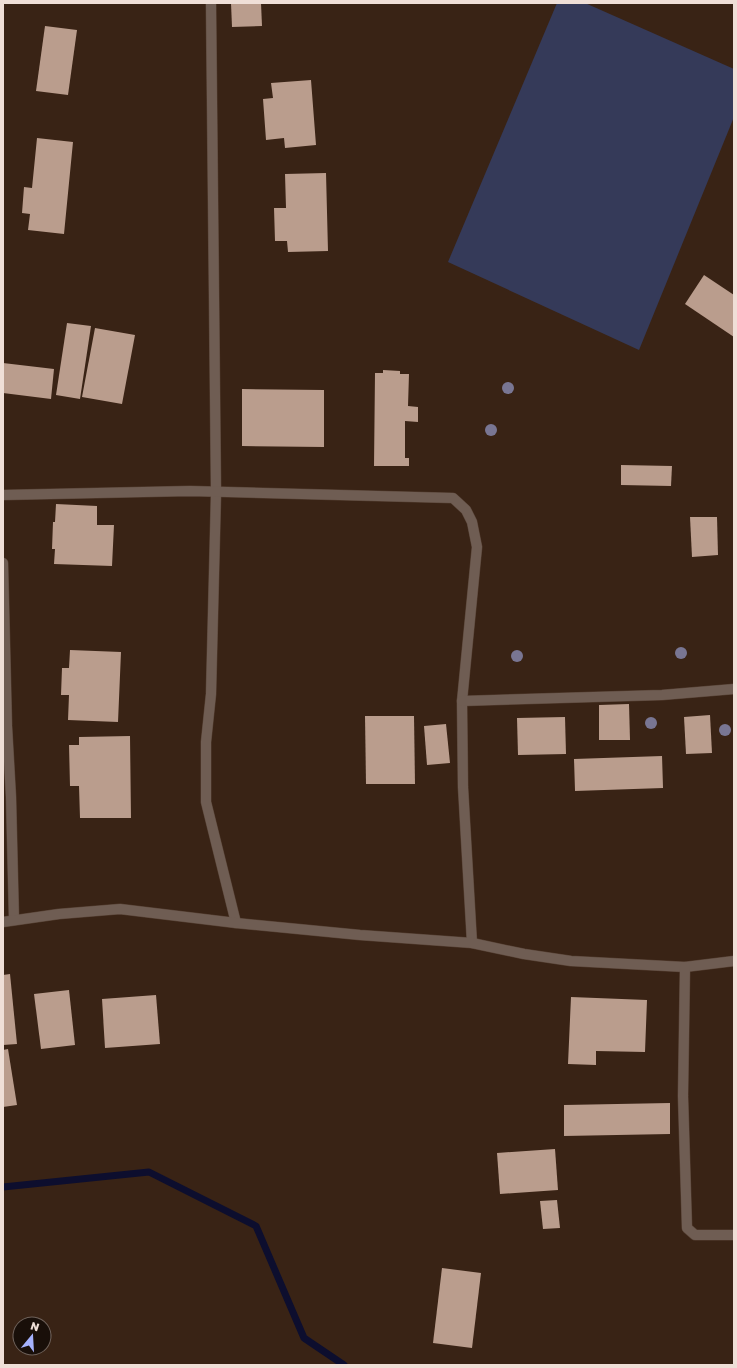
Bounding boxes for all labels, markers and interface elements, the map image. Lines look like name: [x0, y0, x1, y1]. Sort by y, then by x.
north arrow: [12, 1316, 52, 1356]
text: N: [29, 1319, 41, 1333]

